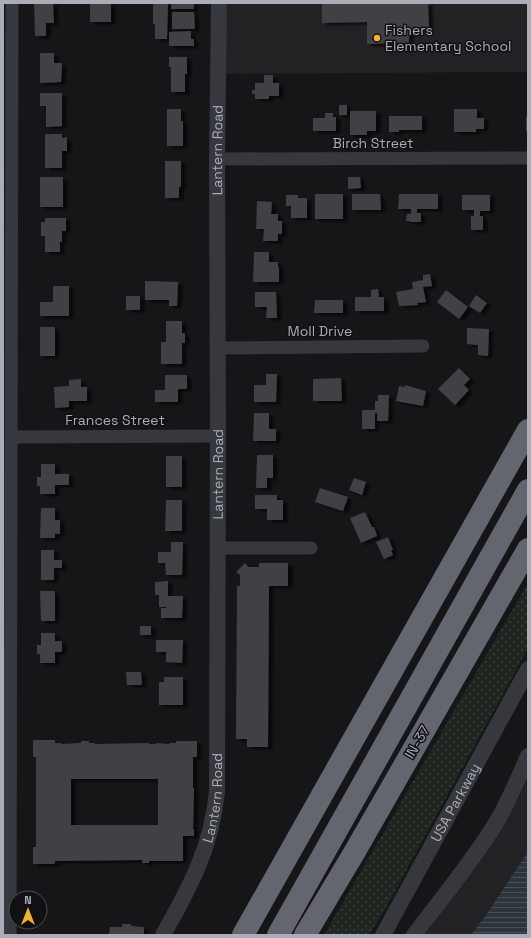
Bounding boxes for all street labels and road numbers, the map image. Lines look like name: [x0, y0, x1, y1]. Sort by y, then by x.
street label: Lantern Road: [208, 105, 227, 195]
street label: Birch Street: [332, 134, 414, 152]
street label: Moll Drive: [288, 322, 352, 340]
street label: Frances Street: [65, 411, 165, 429]
street label: Lantern Road: [209, 429, 227, 519]
street label: IN-37: [400, 722, 434, 762]
street label: Lantern Road: [198, 753, 226, 845]
street label: USA Parkway: [427, 760, 484, 845]

